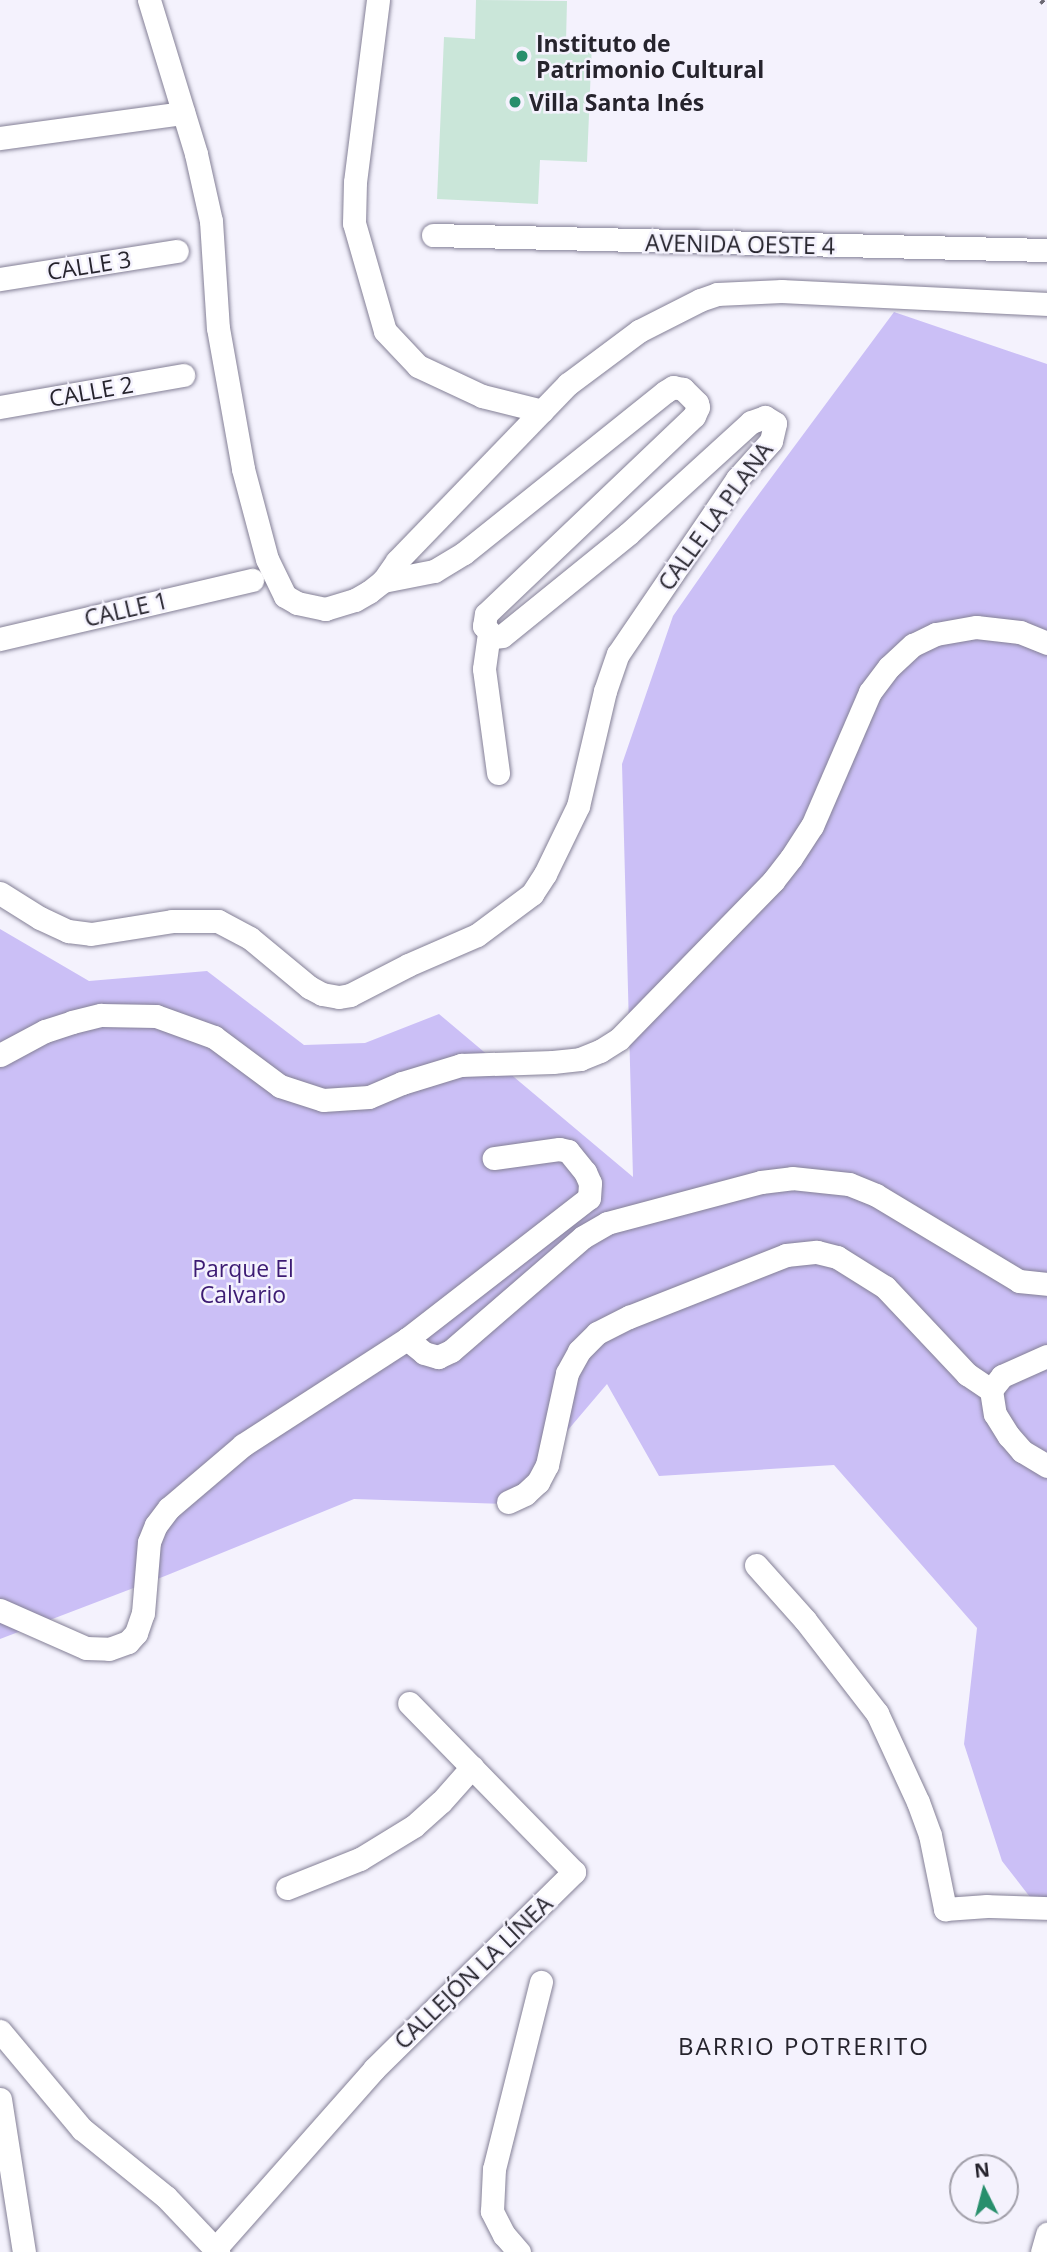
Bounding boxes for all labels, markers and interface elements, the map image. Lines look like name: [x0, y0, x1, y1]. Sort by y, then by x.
place label: Instituto de Patrimonio Cultural: [536, 29, 764, 83]
marker: Instituto de Patrimonio Cultural: [514, 48, 530, 64]
place label: Villa Santa Inés: [529, 88, 704, 116]
marker: Villa Santa Inés: [507, 94, 523, 110]
street label: AVENIDA OESTE 4: [645, 229, 835, 259]
street label: CALLE 3: [45, 245, 133, 285]
street label: CALLE 2: [47, 370, 135, 412]
street label: CALLE LA PLANA: [652, 436, 778, 596]
street label: CALLE 1: [82, 586, 170, 632]
park label: Parque El Calvario: [192, 1254, 294, 1308]
street label: CALLEJÓN LA LÍNEA: [388, 1890, 558, 2054]
district label: BARRIO POTRERITO: [680, 2032, 928, 2060]
north arrow: [949, 2154, 1019, 2224]
text: N: [973, 2156, 991, 2184]

